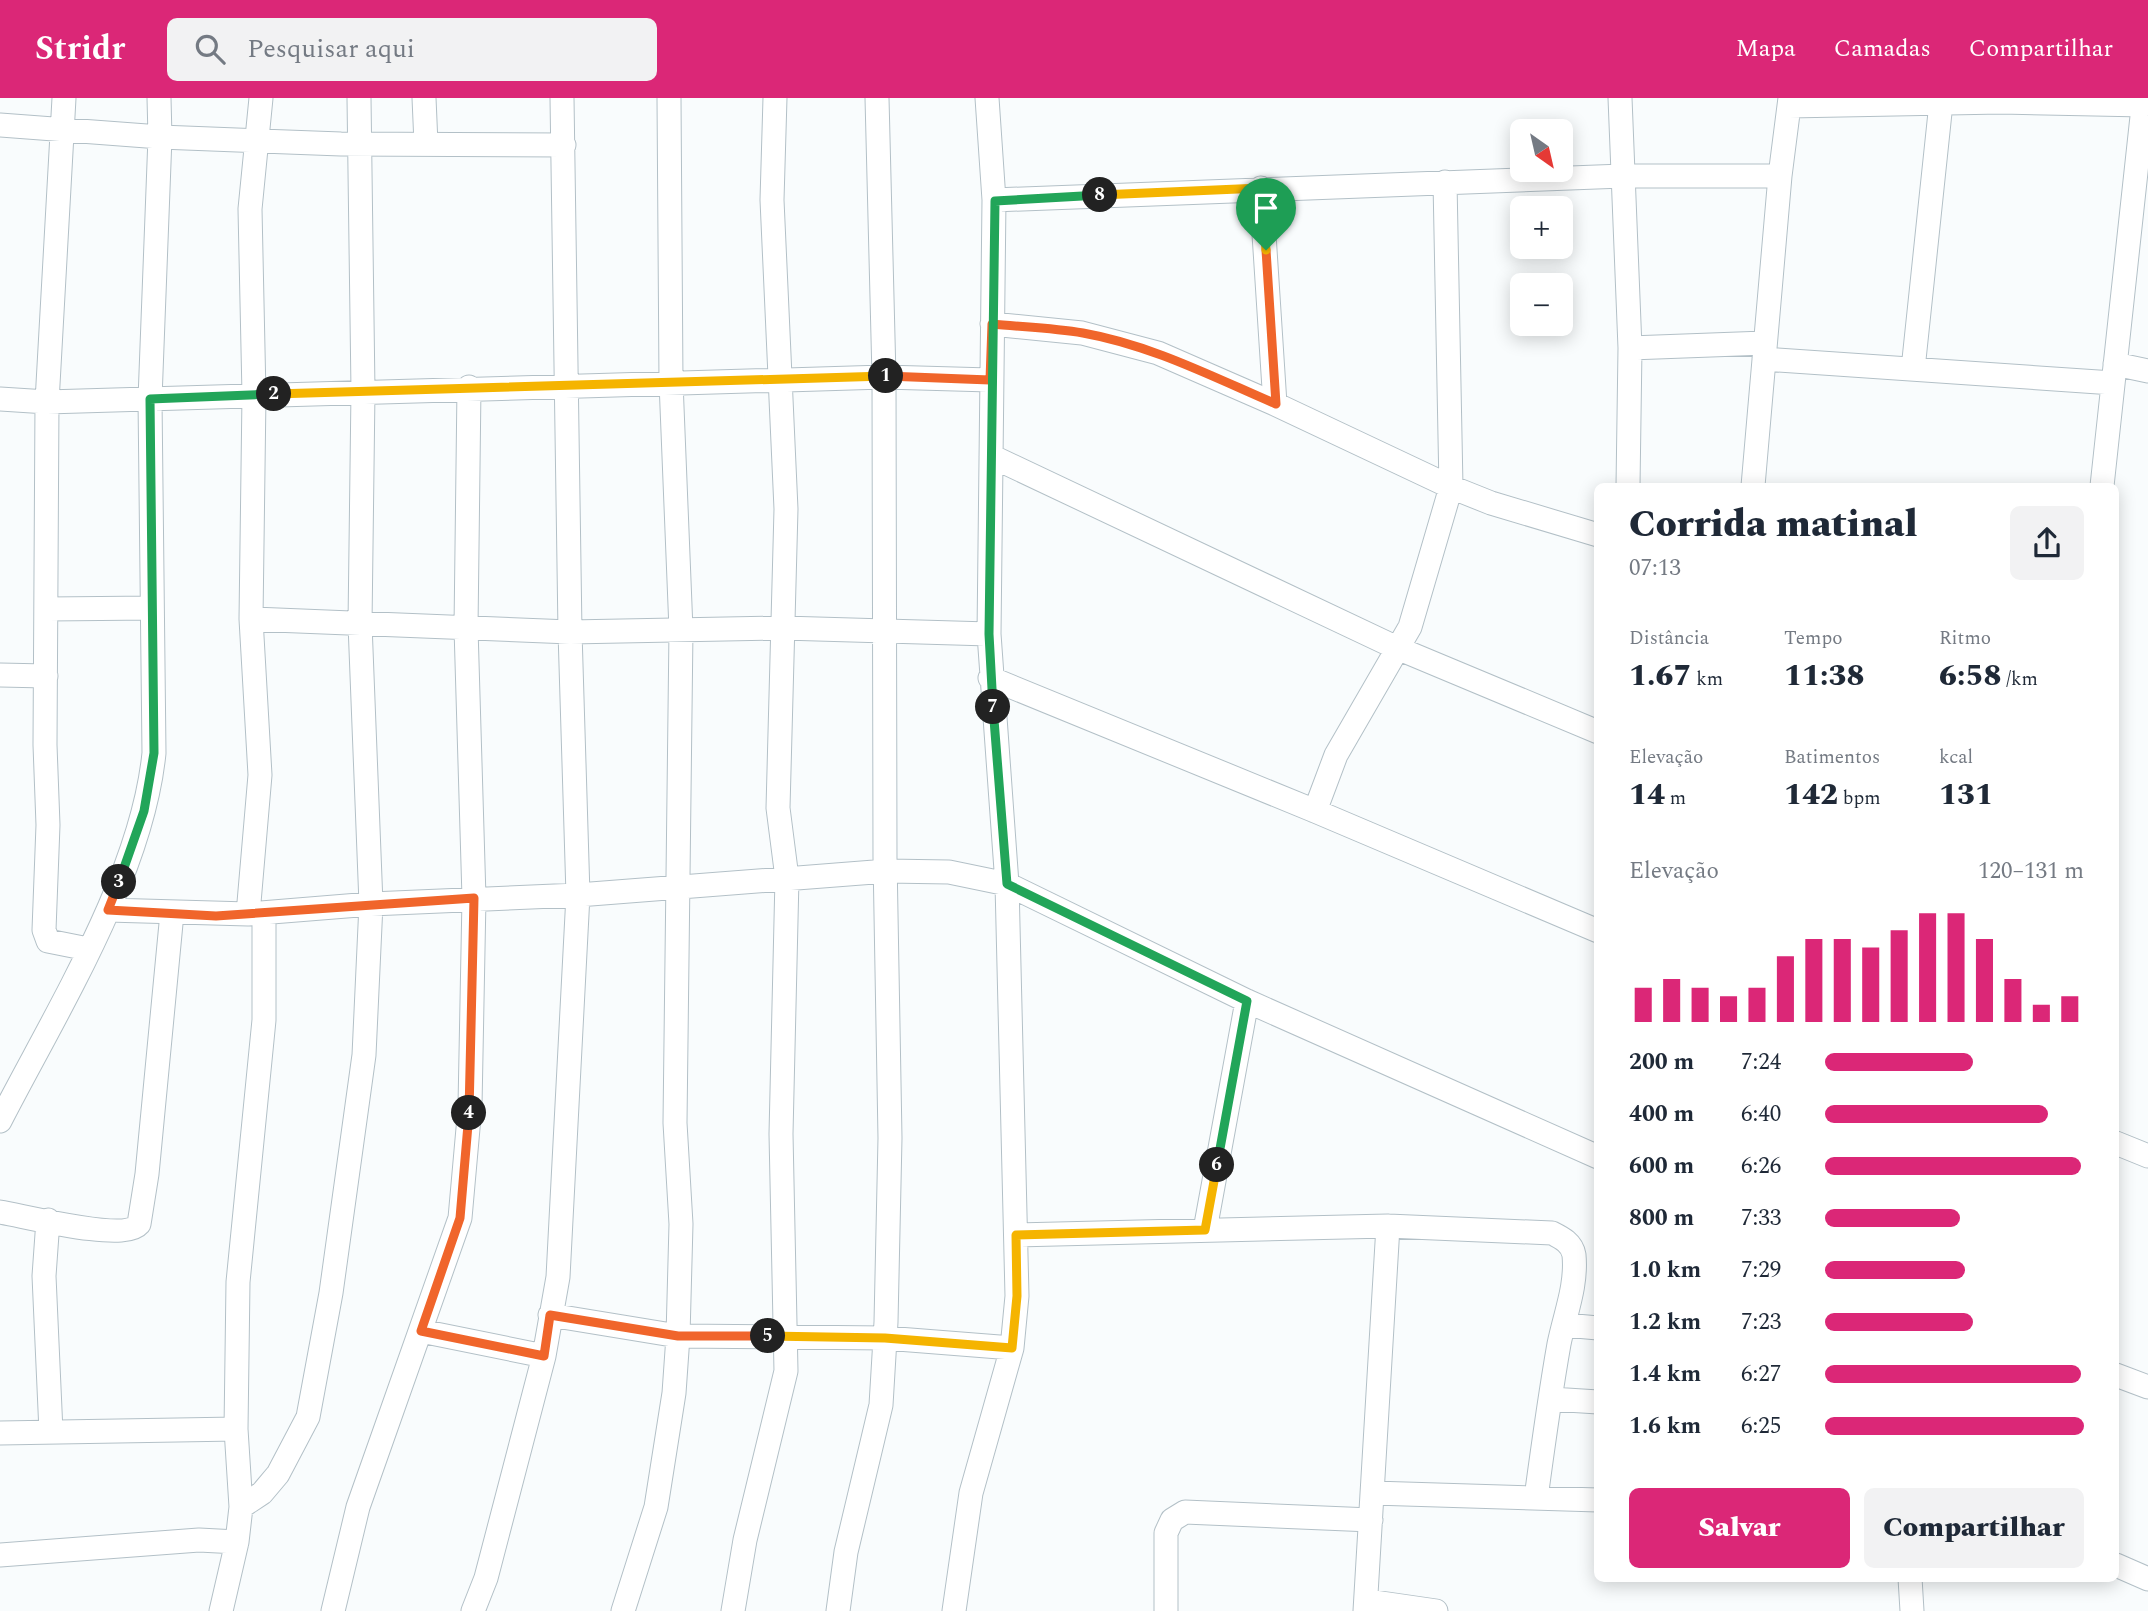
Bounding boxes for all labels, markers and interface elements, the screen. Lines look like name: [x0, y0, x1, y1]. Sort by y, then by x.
search box: [167, 18, 657, 81]
text: Stridr: [35, 24, 125, 74]
text: Pesquisar aqui: [247, 29, 415, 69]
icon: search: [191, 30, 229, 68]
text: Mapa: [1736, 31, 1796, 67]
text: Camadas: [1834, 31, 1931, 67]
text: Compartilhar: [1969, 31, 2113, 67]
north arrow: [1510, 119, 1573, 182]
map controls: [1510, 119, 1573, 336]
pin: 8: [1082, 178, 1118, 212]
pin: [1236, 178, 1296, 250]
text: 8: [1094, 180, 1105, 209]
icon: arrive: [1247, 189, 1285, 227]
button: +: [1510, 196, 1573, 259]
button: −: [1510, 273, 1573, 336]
pin: 1: [868, 358, 903, 394]
text: 1: [880, 361, 891, 390]
pin: 2: [256, 376, 292, 412]
text: 2: [268, 379, 279, 408]
text: Corrida matinal: [1629, 496, 1918, 554]
button: share: [2010, 506, 2084, 580]
text: 07:13: [1629, 551, 1681, 586]
text: Distância: [1629, 624, 1709, 653]
text: Tempo: [1784, 624, 1843, 653]
text: Ritmo: [1939, 624, 1991, 653]
text: 1.67: [1629, 653, 1691, 699]
text: 11:38: [1784, 653, 1864, 699]
text: 6:58: [1939, 653, 2001, 699]
text: km: [1691, 665, 1723, 694]
text: /km: [2001, 665, 2038, 694]
pin: 7: [976, 690, 1010, 724]
text: 7: [987, 692, 998, 721]
text: Elevação: [1629, 743, 1703, 772]
text: Batimentos: [1784, 743, 1880, 772]
text: kcal: [1939, 743, 1973, 772]
text: 14: [1629, 772, 1665, 818]
text: 142: [1784, 772, 1838, 818]
text: 131: [1939, 772, 1993, 818]
text: m: [1665, 784, 1686, 813]
text: bpm: [1838, 784, 1881, 813]
text: Elevação: [1629, 854, 1719, 889]
text: 120–131 m: [1978, 854, 2084, 889]
pin: 3: [102, 864, 136, 900]
text: 3: [113, 867, 124, 896]
text: 200 m: [1629, 1045, 1694, 1080]
text: 7:24: [1741, 1045, 1781, 1080]
pin: 4: [452, 1096, 486, 1130]
text: 400 m: [1629, 1097, 1694, 1132]
text: 6:40: [1741, 1097, 1781, 1132]
text: 4: [463, 1098, 474, 1127]
pin: 6: [1200, 1148, 1234, 1182]
text: 600 m: [1629, 1149, 1694, 1184]
text: 6:26: [1741, 1149, 1781, 1184]
text: 6: [1211, 1150, 1222, 1179]
text: 800 m: [1629, 1201, 1694, 1236]
text: 7:33: [1741, 1201, 1781, 1236]
text: 1.0 km: [1629, 1253, 1701, 1288]
text: 7:29: [1741, 1253, 1781, 1288]
text: 1.2 km: [1629, 1305, 1701, 1340]
text: 7:23: [1741, 1305, 1781, 1340]
pin: 5: [750, 1318, 786, 1354]
text: 5: [762, 1321, 773, 1350]
text: 1.4 km: [1629, 1357, 1701, 1392]
text: 6:27: [1741, 1357, 1781, 1392]
text: 1.6 km: [1629, 1409, 1701, 1444]
text: 6:25: [1741, 1409, 1781, 1444]
button: Salvar: [1629, 1488, 1850, 1568]
button: Compartilhar: [1864, 1488, 2084, 1568]

